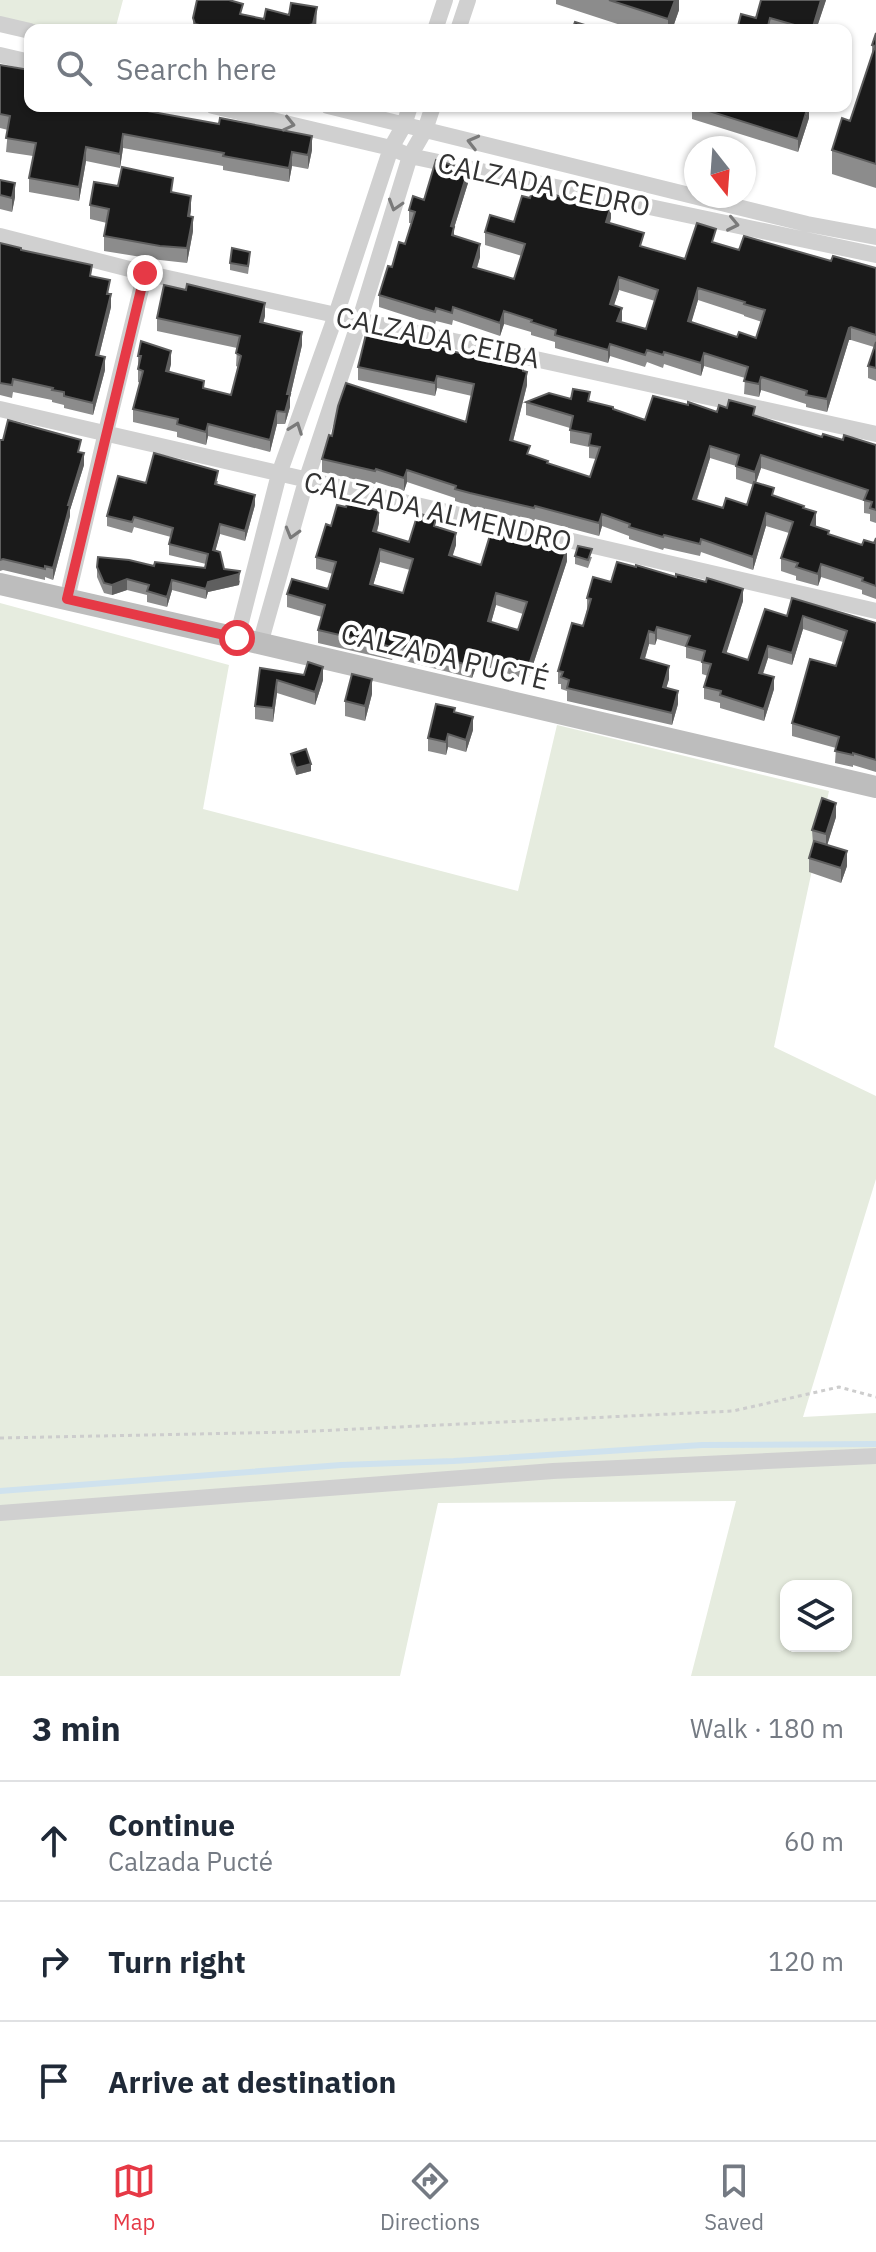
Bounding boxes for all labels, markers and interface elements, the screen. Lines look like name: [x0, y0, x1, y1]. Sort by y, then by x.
search box: [24, 24, 852, 112]
icon: search: [52, 46, 96, 90]
text: Search here: [116, 49, 277, 88]
one-way arrow: [281, 115, 295, 132]
one-way arrow: [467, 134, 481, 151]
north arrow: [684, 136, 756, 208]
street label: CALZADA CEDRO: [434, 143, 654, 225]
one-way arrow: [388, 197, 404, 211]
one-way arrow: [727, 214, 740, 231]
route end: [127, 255, 163, 291]
street label: CALZADA CEIBA: [333, 297, 543, 377]
one-way arrow: [286, 422, 302, 436]
street label: CALZADA ALMENDRO: [301, 462, 575, 560]
one-way arrow: [284, 525, 301, 539]
street label: CALZADA PUCTÉ: [337, 614, 553, 698]
route start: [219, 620, 255, 656]
map controls: [780, 1580, 852, 1652]
button: layers: [780, 1580, 852, 1652]
text: 3 min: [32, 1706, 121, 1750]
text: Walk · 180 m: [690, 1711, 844, 1745]
text: Continue: [108, 1805, 235, 1844]
icon: ahead: [32, 1819, 76, 1863]
text: 60 m: [784, 1824, 844, 1858]
text: Calzada Pucté: [108, 1844, 273, 1878]
icon: right: [32, 1939, 76, 1983]
text: Turn right: [108, 1942, 246, 1981]
text: 120 m: [768, 1944, 844, 1978]
icon: arrive: [32, 2059, 76, 2103]
text: Arrive at destination: [108, 2062, 396, 2101]
tab: Map: [112, 2159, 156, 2236]
tab: Directions: [380, 2159, 480, 2236]
tab: Saved: [704, 2159, 764, 2236]

